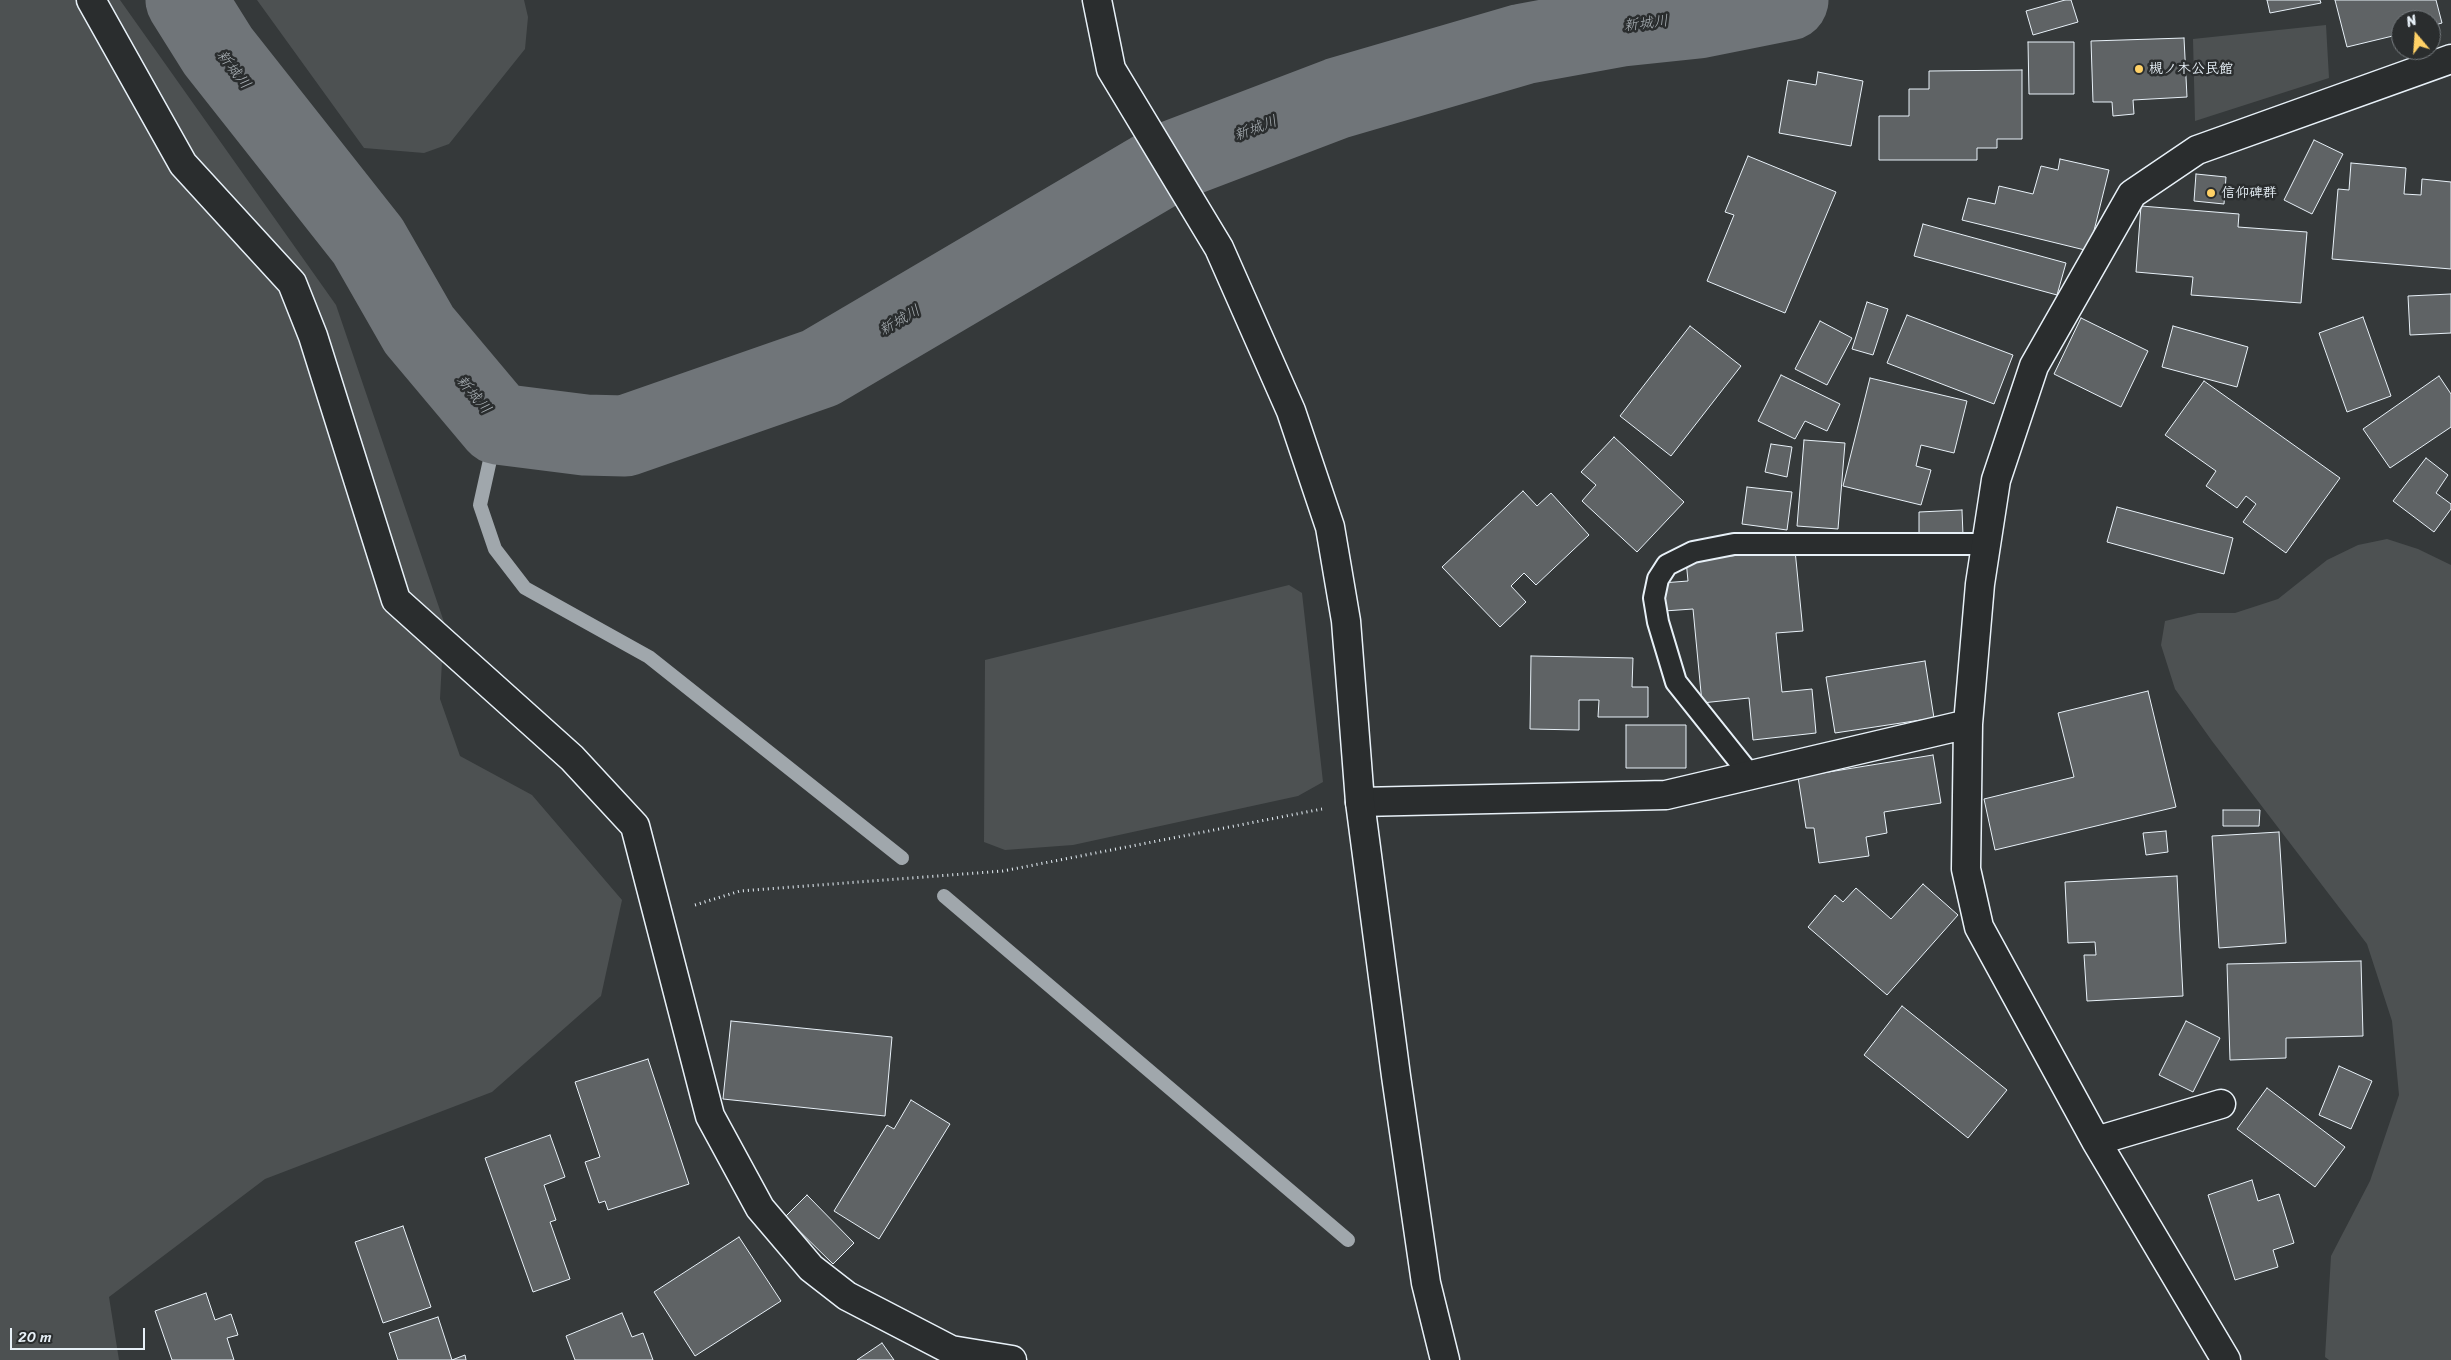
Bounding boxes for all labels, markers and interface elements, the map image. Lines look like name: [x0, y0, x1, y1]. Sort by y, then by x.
text: N: [2403, 8, 2420, 35]
north arrow: [2391, 10, 2441, 60]
water label: 新城川: [1623, 12, 1669, 36]
water label: 新城川: [212, 47, 254, 93]
place label: 槻ノ木公民館: [2149, 61, 2233, 77]
marker: 槻ノ木公民館: [2133, 63, 2145, 75]
water label: 新城川: [1232, 113, 1280, 145]
place label: 信仰碑群: [2221, 185, 2277, 201]
marker: 信仰碑群: [2205, 187, 2217, 199]
water label: 新城川: [876, 302, 924, 340]
water label: 新城川: [452, 372, 494, 418]
scale bar: [12, 1318, 148, 1350]
text: 20 m: [18, 1324, 52, 1350]

